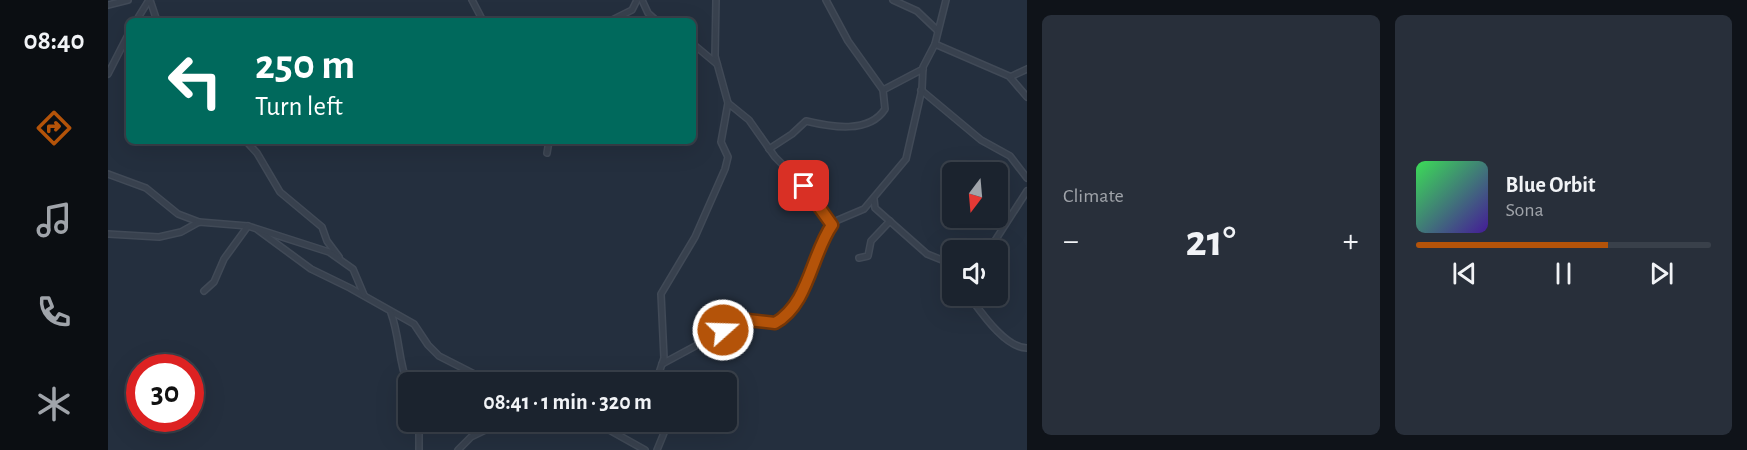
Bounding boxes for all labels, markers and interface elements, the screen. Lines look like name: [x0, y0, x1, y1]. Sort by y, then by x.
text: 08:40: [23, 27, 85, 54]
icon: left: [156, 42, 234, 120]
text: 250 m: [255, 44, 355, 86]
text: Turn left: [255, 93, 343, 120]
icon: directions: [33, 107, 75, 149]
pin: [778, 160, 829, 211]
north arrow: [942, 162, 1008, 228]
map controls: [942, 162, 1008, 306]
icon: arrive: [787, 169, 820, 202]
text: Blue Orbit: [1506, 174, 1595, 196]
text: Climate: [1063, 186, 1124, 206]
icon: music: [33, 199, 75, 241]
text: Sona: [1506, 200, 1544, 220]
text: 21°: [1185, 219, 1236, 264]
text: −: [1063, 225, 1079, 258]
text: +: [1343, 225, 1359, 258]
button: sound: [942, 240, 1008, 306]
icon: previous: [1448, 257, 1481, 290]
icon: pause: [1547, 257, 1580, 290]
icon: next: [1645, 257, 1678, 290]
icon: phone: [33, 291, 75, 333]
position arrow: [691, 298, 755, 362]
speed limit sign: 30: [126, 354, 204, 432]
icon: climate: [33, 383, 75, 425]
text: 08:41 · 1 min · 320 m: [483, 391, 652, 413]

